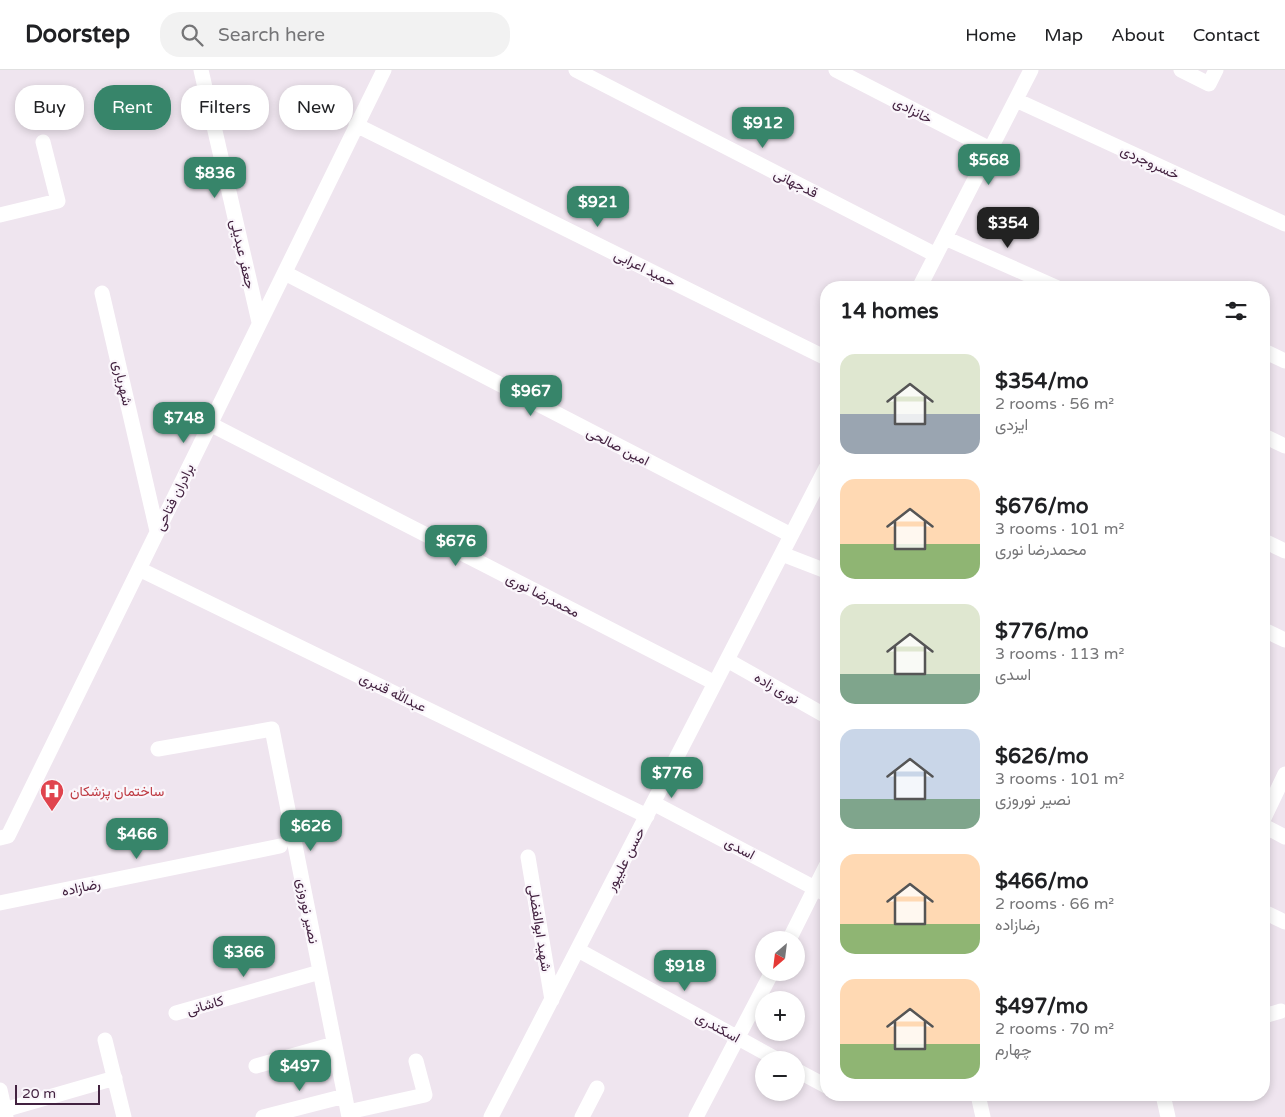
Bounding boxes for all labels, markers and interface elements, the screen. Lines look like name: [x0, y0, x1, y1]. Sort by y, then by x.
search box: [160, 12, 510, 57]
text: Doorstep: [25, 20, 130, 49]
icon: search: [178, 21, 206, 49]
text: Search here: [218, 24, 325, 46]
text: Home: [965, 24, 1016, 46]
text: Map: [1044, 24, 1083, 46]
text: About: [1111, 24, 1165, 46]
text: Contact: [1193, 24, 1260, 46]
chip: Buy: [15, 85, 84, 130]
chip: Rent: [94, 85, 171, 130]
chip: Filters: [181, 85, 269, 130]
chip: New: [279, 85, 353, 130]
street label: خانزادی: [891, 93, 935, 127]
pin: $912: [733, 106, 793, 149]
text: $912: [743, 113, 783, 133]
street label: خسروجردی: [1118, 141, 1182, 183]
pin: $568: [959, 144, 1019, 186]
text: $568: [969, 150, 1009, 170]
pin: $836: [185, 156, 245, 199]
text: $836: [195, 163, 235, 183]
street label: قدجهانی: [771, 165, 821, 202]
pin: $921: [568, 186, 628, 228]
text: $921: [578, 192, 618, 212]
pin: $354: [978, 206, 1038, 249]
text: $354: [988, 213, 1028, 233]
street label: جعفر عبدیلی: [226, 218, 259, 291]
street label: حمید اعرابی: [611, 246, 678, 291]
icon: filters: [1222, 297, 1250, 325]
text: 14 homes: [840, 299, 939, 324]
street label: شهریاری: [109, 359, 136, 407]
text: $354/mo: [995, 369, 1089, 394]
pin: $967: [501, 374, 561, 417]
icon: home: [880, 374, 940, 434]
text: $967: [511, 381, 551, 401]
text: 2 rooms · 56 m²: [995, 394, 1114, 414]
pin: $748: [154, 402, 214, 444]
text: $748: [164, 408, 204, 428]
text: ایزدی: [995, 415, 1028, 435]
street label: امین صالحی: [584, 423, 652, 469]
street label: برادران فتاحی: [151, 461, 198, 534]
text: $676/mo: [995, 494, 1089, 519]
icon: home: [880, 499, 940, 559]
text: 3 rooms · 101 m²: [995, 519, 1124, 539]
pin: $676: [426, 524, 486, 567]
text: $676: [436, 531, 476, 551]
text: محمدرضا نوری: [995, 540, 1087, 560]
street label: محمدرضا نوری: [503, 570, 582, 621]
text: $776/mo: [995, 619, 1089, 644]
icon: home: [880, 624, 940, 684]
text: 3 rooms · 113 m²: [995, 644, 1124, 664]
text: اسدی: [995, 665, 1031, 685]
street label: عبدالله قنبری: [357, 669, 429, 716]
street label: نوری زاده: [751, 669, 802, 708]
text: $626/mo: [995, 744, 1089, 769]
icon: home: [880, 749, 940, 809]
pin: $776: [642, 756, 702, 799]
text: $776: [652, 763, 692, 783]
text: 3 rooms · 101 m²: [995, 769, 1124, 789]
hospital icon: ساختمان پزشکان: [39, 778, 65, 812]
place label: ساختمان پزشکان: [70, 783, 164, 801]
text: نصیر نوروزی: [995, 790, 1071, 810]
pin: $626: [281, 810, 341, 852]
text: $626: [291, 816, 331, 836]
pin: $466: [107, 818, 167, 860]
text: $466: [117, 824, 157, 844]
street label: حسن علیپور: [602, 825, 650, 895]
street label: اسدی: [722, 834, 758, 863]
text: $466/mo: [995, 869, 1089, 894]
icon: home: [880, 874, 940, 934]
street label: رضازاده: [60, 875, 102, 900]
street label: نصیر نوروزی: [293, 877, 322, 945]
street label: شهید ابوالفضلی: [524, 883, 555, 973]
text: 2 rooms · 66 m²: [995, 894, 1114, 914]
text: رضازاده: [995, 915, 1040, 935]
north arrow: [755, 931, 805, 981]
map controls: [755, 931, 805, 1101]
pin: $366: [214, 936, 274, 978]
text: $366: [224, 942, 264, 962]
pin: $918: [655, 950, 715, 992]
text: $918: [665, 956, 705, 976]
button: +: [755, 991, 805, 1041]
street label: کاشانی: [185, 992, 226, 1019]
text: $497/mo: [995, 994, 1088, 1019]
icon: home: [880, 999, 940, 1059]
street label: اسکندری: [693, 1008, 743, 1047]
text: 2 rooms · 70 m²: [995, 1019, 1114, 1039]
text: چهارم: [995, 1040, 1032, 1060]
pin: $497: [270, 1050, 330, 1092]
button: −: [755, 1051, 805, 1101]
text: $497: [280, 1056, 320, 1076]
scale bar: [15, 1082, 100, 1105]
text: 20 m: [22, 1085, 56, 1102]

